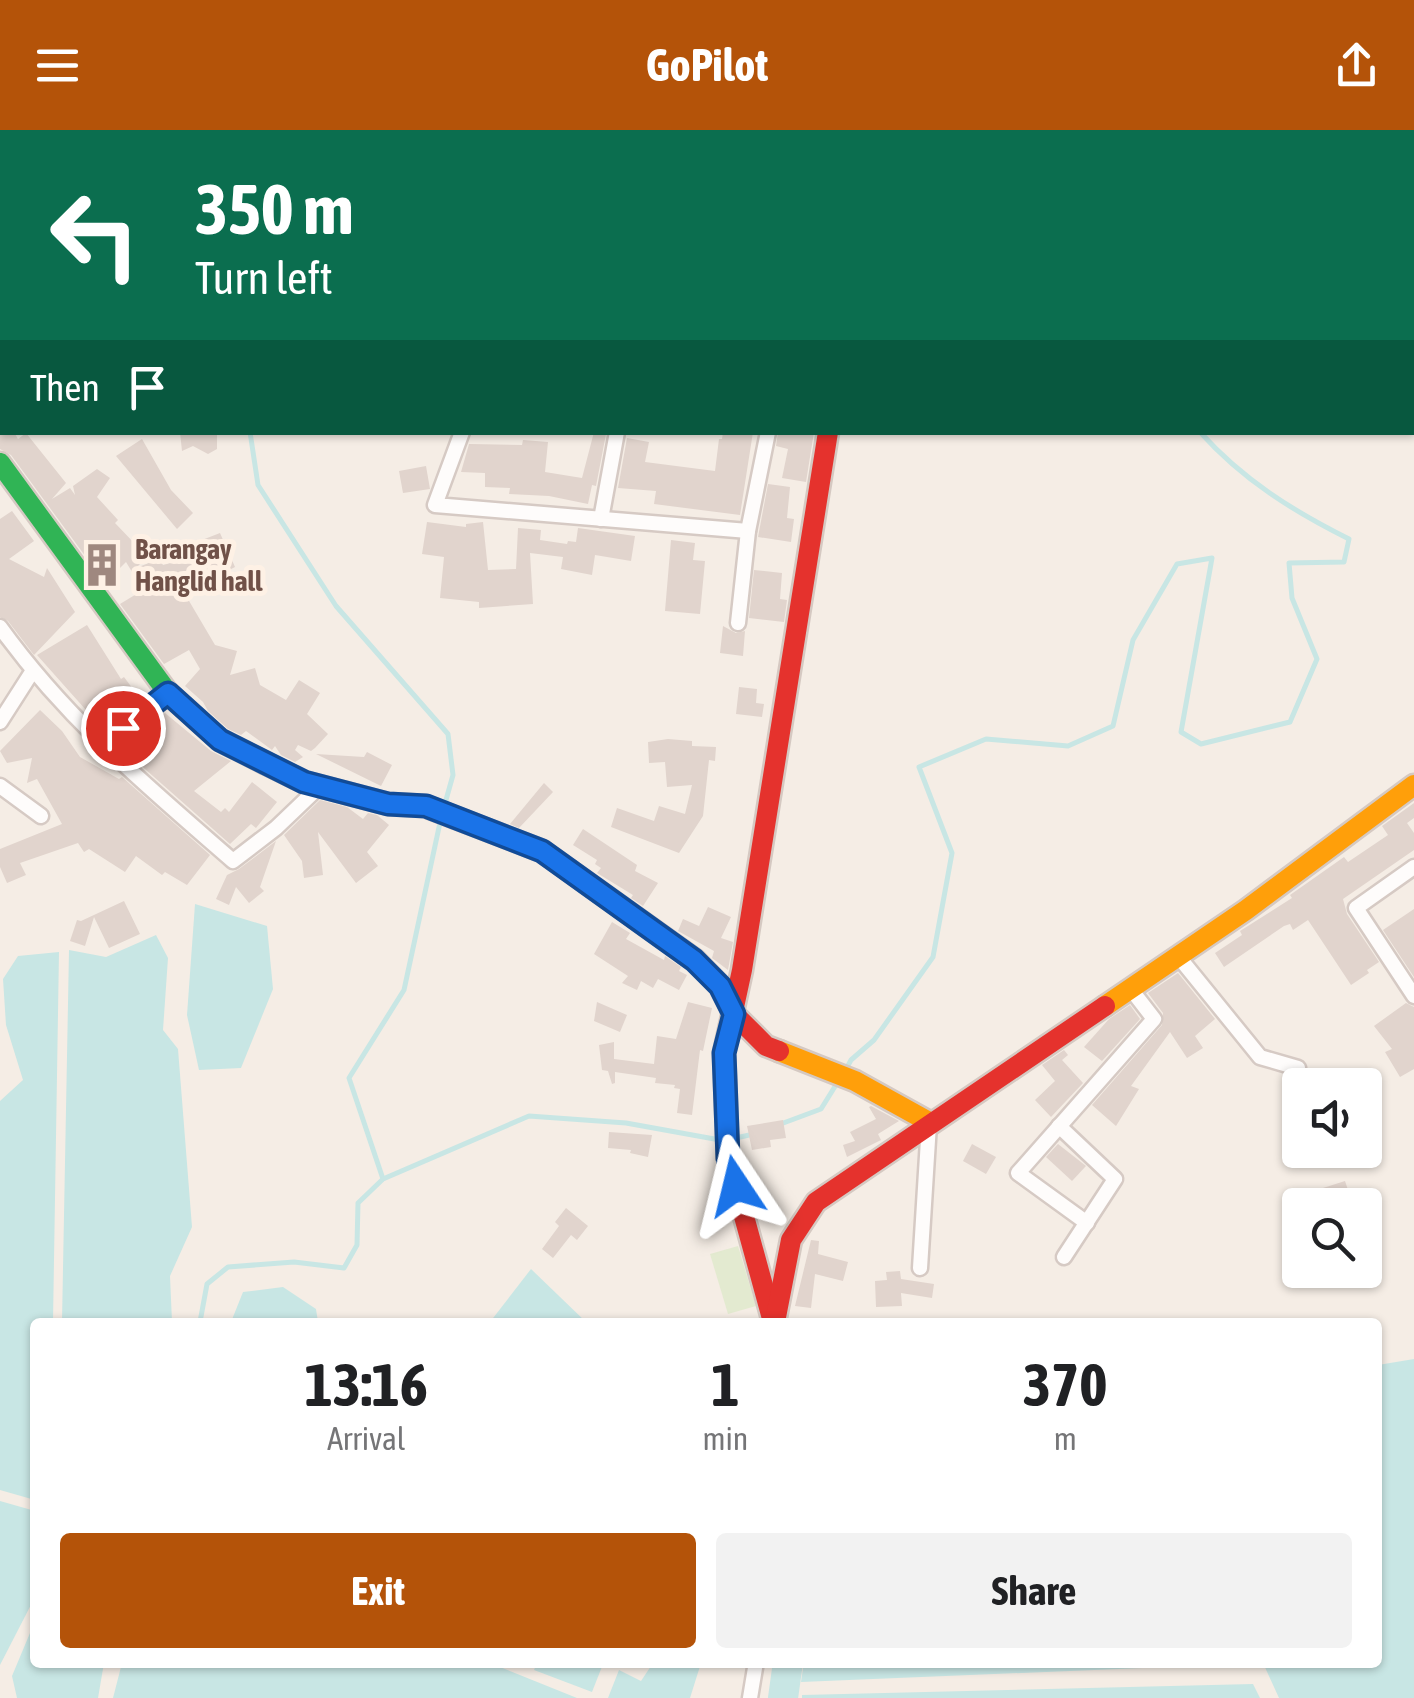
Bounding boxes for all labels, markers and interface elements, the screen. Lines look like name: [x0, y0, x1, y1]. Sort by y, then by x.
icon: menu: [30, 38, 85, 93]
icon: share: [1329, 38, 1384, 93]
text: GoPilot: [646, 39, 768, 91]
text: 350 m: [195, 169, 354, 249]
icon: left: [30, 170, 160, 300]
text: Turn left: [195, 252, 333, 304]
icon: arrive: [120, 360, 175, 415]
text: Then: [30, 366, 100, 409]
place label: Barangay Hanglid hall: [135, 533, 263, 597]
building icon: Barangay Hanglid hall: [78, 541, 126, 589]
pin: [81, 686, 166, 771]
icon: arrive: [96, 701, 151, 756]
map controls: [1282, 1068, 1382, 1288]
button: sound: [1282, 1068, 1382, 1168]
position arrow: [684, 1134, 788, 1238]
button: search: [1282, 1188, 1382, 1288]
text: 13:16: [304, 1350, 428, 1419]
text: 1: [711, 1350, 740, 1419]
text: 370: [1023, 1350, 1107, 1419]
text: Arrival: [327, 1420, 405, 1457]
text: min: [702, 1420, 748, 1457]
text: m: [1054, 1420, 1077, 1457]
button: Exit: [60, 1533, 696, 1648]
button: Share: [716, 1533, 1352, 1648]

